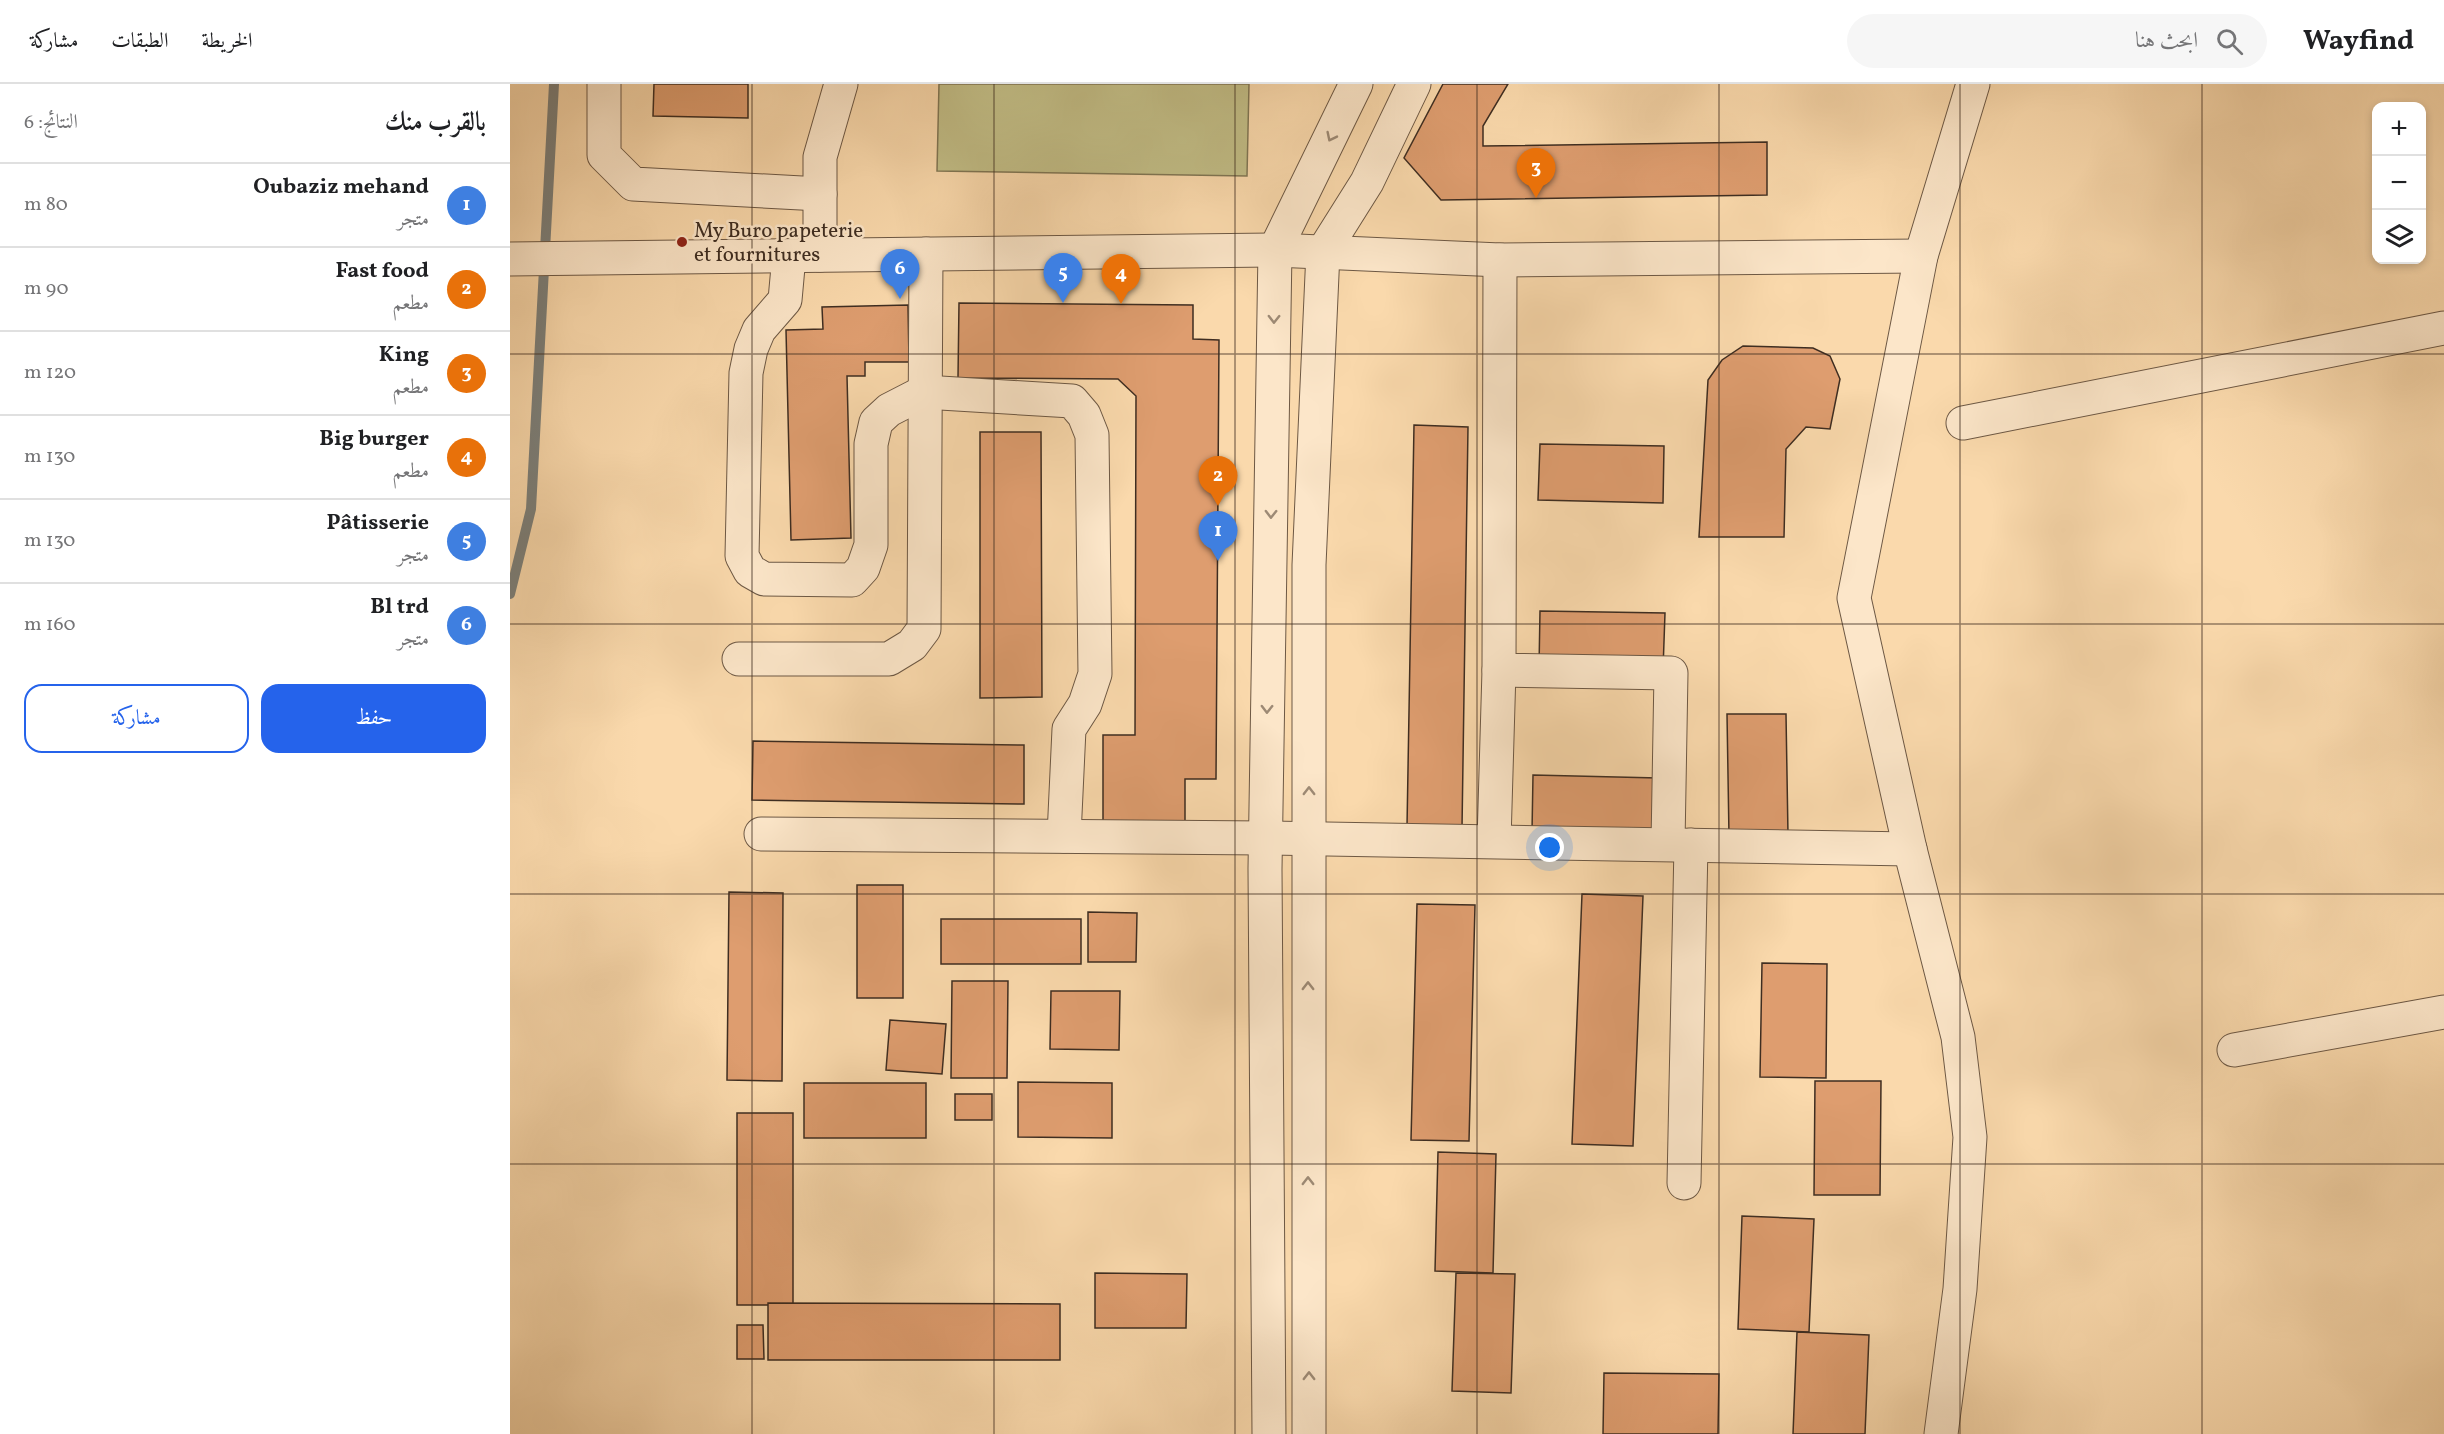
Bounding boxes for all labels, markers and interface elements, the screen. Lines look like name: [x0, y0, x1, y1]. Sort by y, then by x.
search box: [1847, 14, 2267, 68]
text: Wayfind: [2303, 22, 2414, 61]
icon: search: [2213, 25, 2246, 58]
text: ابحث هنا: [2135, 26, 2198, 57]
text: مشاركة: [30, 27, 78, 56]
text: الطبقات: [111, 27, 168, 56]
text: الخريطة: [201, 27, 253, 56]
map controls: [2372, 102, 2426, 264]
button: +: [2372, 102, 2426, 156]
text: بالقرب منك: [385, 105, 486, 141]
text: النتائج: 6: [24, 109, 78, 137]
one-way arrow: [1326, 130, 1338, 141]
pin: 3: [1516, 148, 1556, 198]
button: −: [2372, 156, 2426, 210]
text: Oubaziz mehand: [253, 172, 429, 203]
text: 80 m: [24, 191, 68, 219]
text: 1: [462, 191, 471, 219]
text: متجر: [397, 206, 429, 234]
button: layers: [2372, 210, 2426, 264]
place label: My Buro papeterie et fournitures: [694, 217, 863, 270]
marker: My Buro papeterie et fournitures: [675, 235, 689, 249]
pin: 6: [880, 250, 920, 299]
pin: 5: [1044, 254, 1082, 303]
pin: 4: [1102, 254, 1140, 304]
text: Fast food: [335, 256, 429, 287]
text: 90 m: [24, 275, 69, 303]
text: 2: [461, 275, 472, 303]
text: مطعم: [392, 290, 429, 318]
one-way arrow: [1268, 314, 1280, 323]
text: King: [379, 340, 429, 371]
text: 120 m: [24, 359, 76, 387]
text: 3: [461, 359, 472, 387]
text: مطعم: [392, 374, 429, 402]
text: Big burger: [319, 424, 429, 455]
text: 130 m: [24, 443, 75, 471]
text: 4: [460, 443, 473, 471]
pin: 2: [1198, 456, 1238, 506]
text: مطعم: [392, 458, 429, 486]
text: Pâtisserie: [326, 508, 429, 539]
one-way arrow: [1265, 509, 1277, 518]
pin: 1: [1198, 512, 1238, 561]
text: 130 m: [24, 527, 75, 555]
text: 5: [462, 527, 471, 555]
text: متجر: [397, 542, 429, 570]
text: Bl trd: [370, 592, 429, 623]
text: 160 m: [24, 611, 76, 639]
text: 6: [461, 611, 472, 639]
text: متجر: [397, 626, 429, 654]
button: مشاركة: [24, 684, 249, 753]
button: حفظ: [261, 684, 486, 753]
one-way arrow: [1261, 704, 1274, 713]
one-way arrow: [1303, 786, 1315, 795]
your location: [1535, 833, 1564, 862]
one-way arrow: [1302, 981, 1314, 990]
one-way arrow: [1302, 1176, 1314, 1185]
one-way arrow: [1303, 1371, 1315, 1380]

